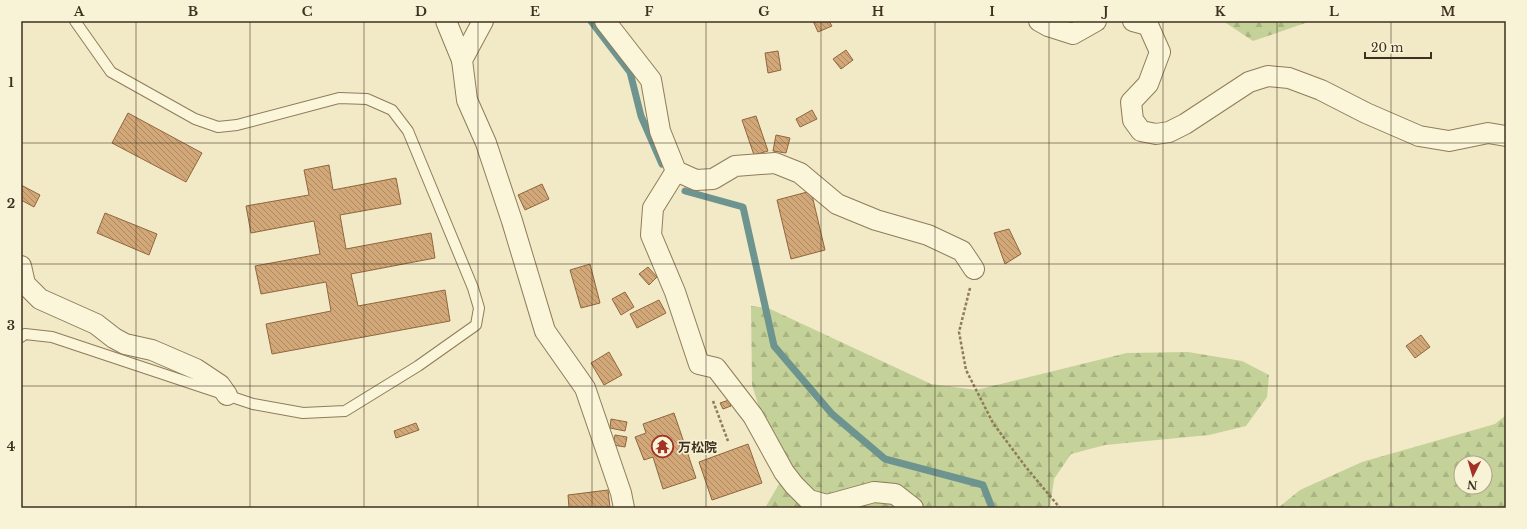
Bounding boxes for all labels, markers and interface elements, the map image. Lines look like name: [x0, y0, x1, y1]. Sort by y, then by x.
text: A: [73, 3, 85, 20]
text: B: [188, 3, 198, 20]
text: C: [302, 3, 313, 20]
text: D: [415, 3, 427, 20]
text: E: [530, 3, 540, 20]
text: F: [645, 3, 654, 20]
text: G: [758, 3, 770, 20]
text: H: [872, 3, 884, 20]
text: I: [989, 3, 995, 20]
text: J: [1100, 3, 1109, 20]
text: K: [1215, 3, 1226, 20]
text: L: [1329, 3, 1339, 20]
text: M: [1441, 3, 1456, 20]
scale bar: [1365, 34, 1431, 60]
text: 20 m: [1371, 40, 1403, 55]
text: 1: [8, 74, 14, 91]
text: 2: [7, 195, 15, 212]
text: 3: [7, 317, 15, 334]
temple icon: 万松院: [649, 434, 675, 460]
text: 4: [7, 438, 16, 455]
place label: 万松院: [678, 439, 717, 456]
north arrow: [1453, 455, 1493, 495]
text: N: [1466, 477, 1478, 492]

